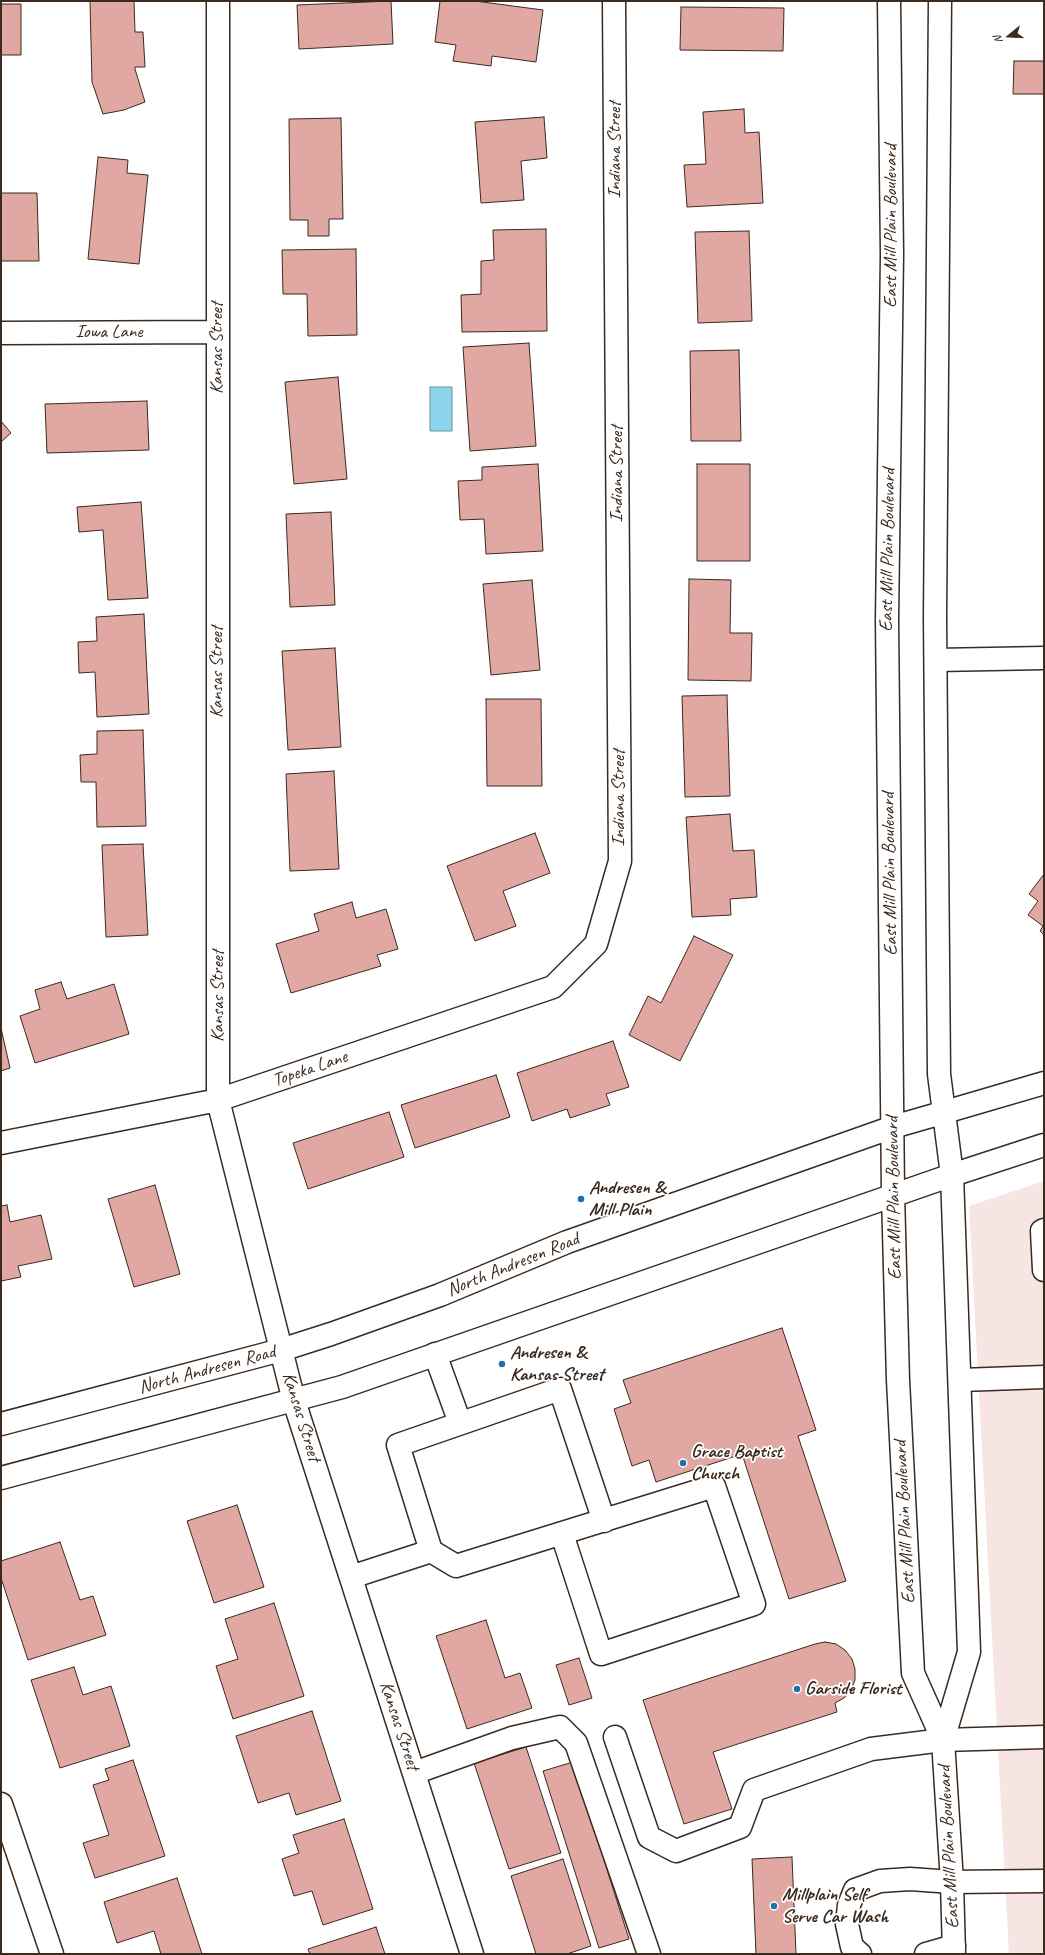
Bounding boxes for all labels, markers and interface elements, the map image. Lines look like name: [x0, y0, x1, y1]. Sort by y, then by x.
north arrow: [989, 16, 1029, 56]
text: N: [990, 34, 1005, 45]
street label: Indiana Street: [604, 102, 626, 198]
street label: East Mill Plain Boulevard: [880, 144, 902, 308]
street label: Kansas Street: [206, 302, 228, 394]
street label: Iowa Lane: [75, 321, 143, 343]
street label: Indiana Street: [606, 426, 628, 522]
street label: East Mill Plain Boulevard: [875, 468, 901, 632]
street label: Kansas Street: [206, 626, 228, 718]
street label: Indiana Street: [608, 750, 630, 846]
street label: East Mill Plain Boulevard: [877, 792, 903, 956]
street label: Kansas Street: [207, 950, 229, 1042]
street label: Topeka Lane: [270, 1046, 350, 1092]
street label: East Mill Plain Boulevard: [881, 1116, 907, 1280]
place label: Andresen & Mill Plain: [589, 1177, 665, 1221]
marker: Andresen & Mill Plain: [576, 1194, 586, 1204]
street label: North Andresen Road: [444, 1228, 582, 1302]
street label: North Andresen Road: [136, 1341, 278, 1399]
place label: Andresen & Kansas Street: [510, 1342, 604, 1386]
marker: Andresen & Kansas Street: [497, 1359, 507, 1369]
street label: Kansas Street: [277, 1370, 325, 1464]
street label: East Mill Plain Boulevard: [889, 1440, 921, 1604]
place label: Grace Baptist Church: [691, 1441, 782, 1485]
marker: Grace Baptist Church: [678, 1458, 688, 1468]
place label: Garside Florist: [805, 1678, 902, 1700]
street label: Kansas Street: [374, 1679, 424, 1773]
marker: Garside Florist: [792, 1684, 802, 1694]
street label: East Mill Plain Boulevard: [933, 1765, 965, 1929]
place label: Millplain Self Serve Car Wash: [782, 1884, 888, 1928]
marker: Millplain Self Serve Car Wash: [769, 1901, 779, 1911]

